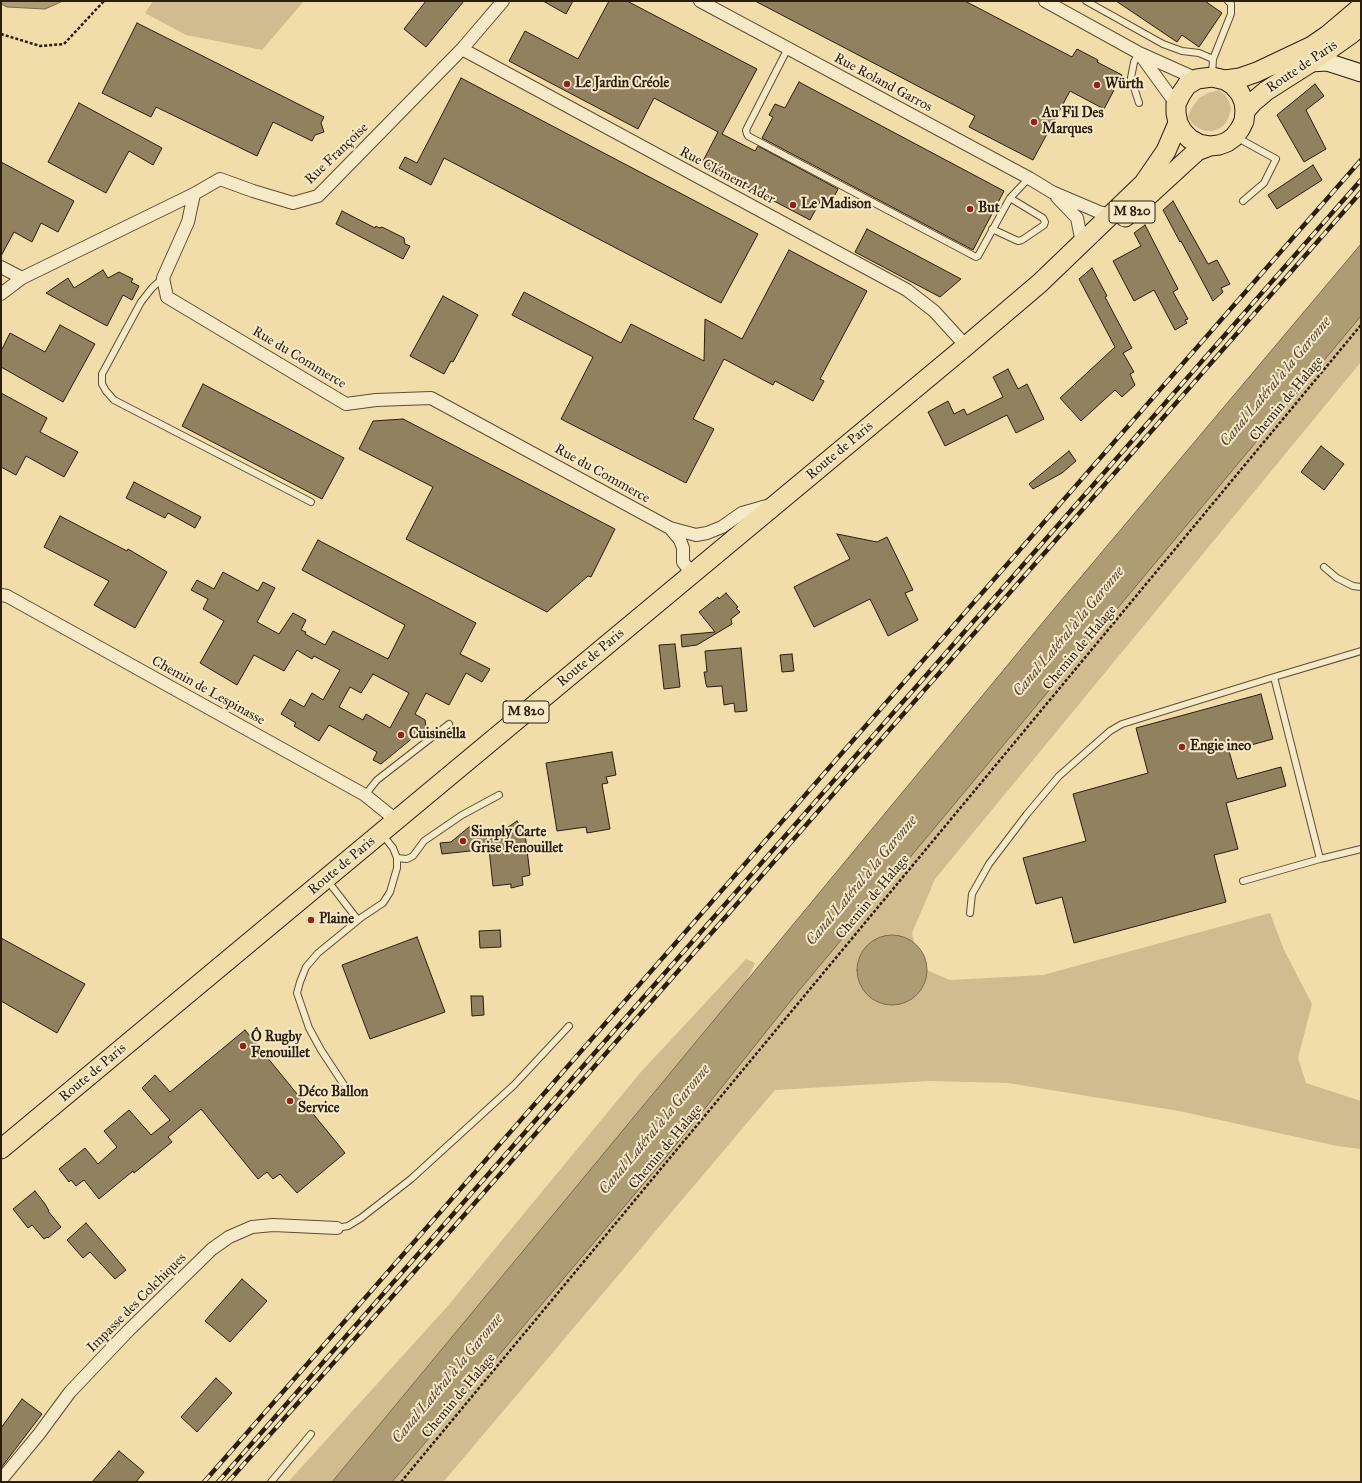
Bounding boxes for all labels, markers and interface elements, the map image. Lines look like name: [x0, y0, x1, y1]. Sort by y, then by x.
street label: Route de Paris: [1263, 37, 1341, 97]
street label: Rue Roland Garros: [831, 50, 935, 116]
place label: Le Jardin Créole: [575, 76, 669, 92]
place label: Würth: [1105, 77, 1144, 93]
marker: Le Jardin Créole: [562, 79, 572, 89]
marker: Würth: [1092, 80, 1102, 90]
place label: Au Fil Des Marques: [1042, 106, 1104, 138]
marker: Au Fil Des Marques: [1029, 117, 1039, 127]
street label: Rue Françoise: [302, 120, 372, 188]
street label: Rue Clément Ader: [676, 144, 778, 208]
place label: Le Madison: [801, 197, 871, 213]
marker: Le Madison: [788, 200, 798, 210]
place label: But: [978, 201, 1000, 217]
road number: M 820: [1109, 201, 1155, 223]
marker: But: [965, 204, 975, 214]
water label: Canal Latéral à la Garonne: [1217, 314, 1335, 450]
street label: Rue du Commerce: [249, 323, 349, 393]
street label: Chemin de Halage: [1247, 353, 1327, 445]
street label: Route de Paris: [803, 418, 877, 484]
street label: Rue du Commerce: [551, 441, 653, 507]
water label: Canal Latéral à la Garonne: [1010, 564, 1128, 700]
street label: Chemin de Halage: [1040, 602, 1120, 694]
street label: Route de Paris: [554, 625, 628, 691]
street label: Chemin de Lespinasse: [148, 653, 268, 729]
road number: M 820: [503, 701, 549, 723]
place label: Cuisinella: [409, 727, 466, 743]
marker: Cuisinella: [396, 730, 406, 740]
place label: Engie ineo: [1190, 739, 1251, 755]
marker: Engie ineo: [1177, 742, 1187, 752]
water label: Canal Latéral à la Garonne: [803, 813, 921, 949]
place label: Simply Carte Grise Fenouillet: [471, 825, 563, 858]
street label: Route de Paris: [305, 833, 379, 899]
marker: Simply Carte Grise Fenouillet: [458, 836, 468, 846]
street label: Chemin de Halage: [833, 851, 913, 943]
place label: Plaine: [319, 912, 354, 928]
marker: Plaine: [306, 915, 316, 925]
place label: Ô Rugby Fenouillet: [251, 1030, 310, 1062]
street label: Route de Paris: [56, 1040, 130, 1106]
marker: Ô Rugby Fenouillet: [238, 1041, 248, 1051]
water label: Canal Latéral à la Garonne: [596, 1062, 714, 1198]
place label: Déco Ballon Service: [298, 1085, 368, 1118]
marker: Déco Ballon Service: [285, 1096, 295, 1106]
street label: Chemin de Halage: [626, 1101, 706, 1193]
street label: Impasse des Colchiques: [84, 1250, 190, 1356]
water label: Canal Latéral à la Garonne: [389, 1311, 507, 1447]
street label: Chemin de Halage: [419, 1350, 499, 1442]

